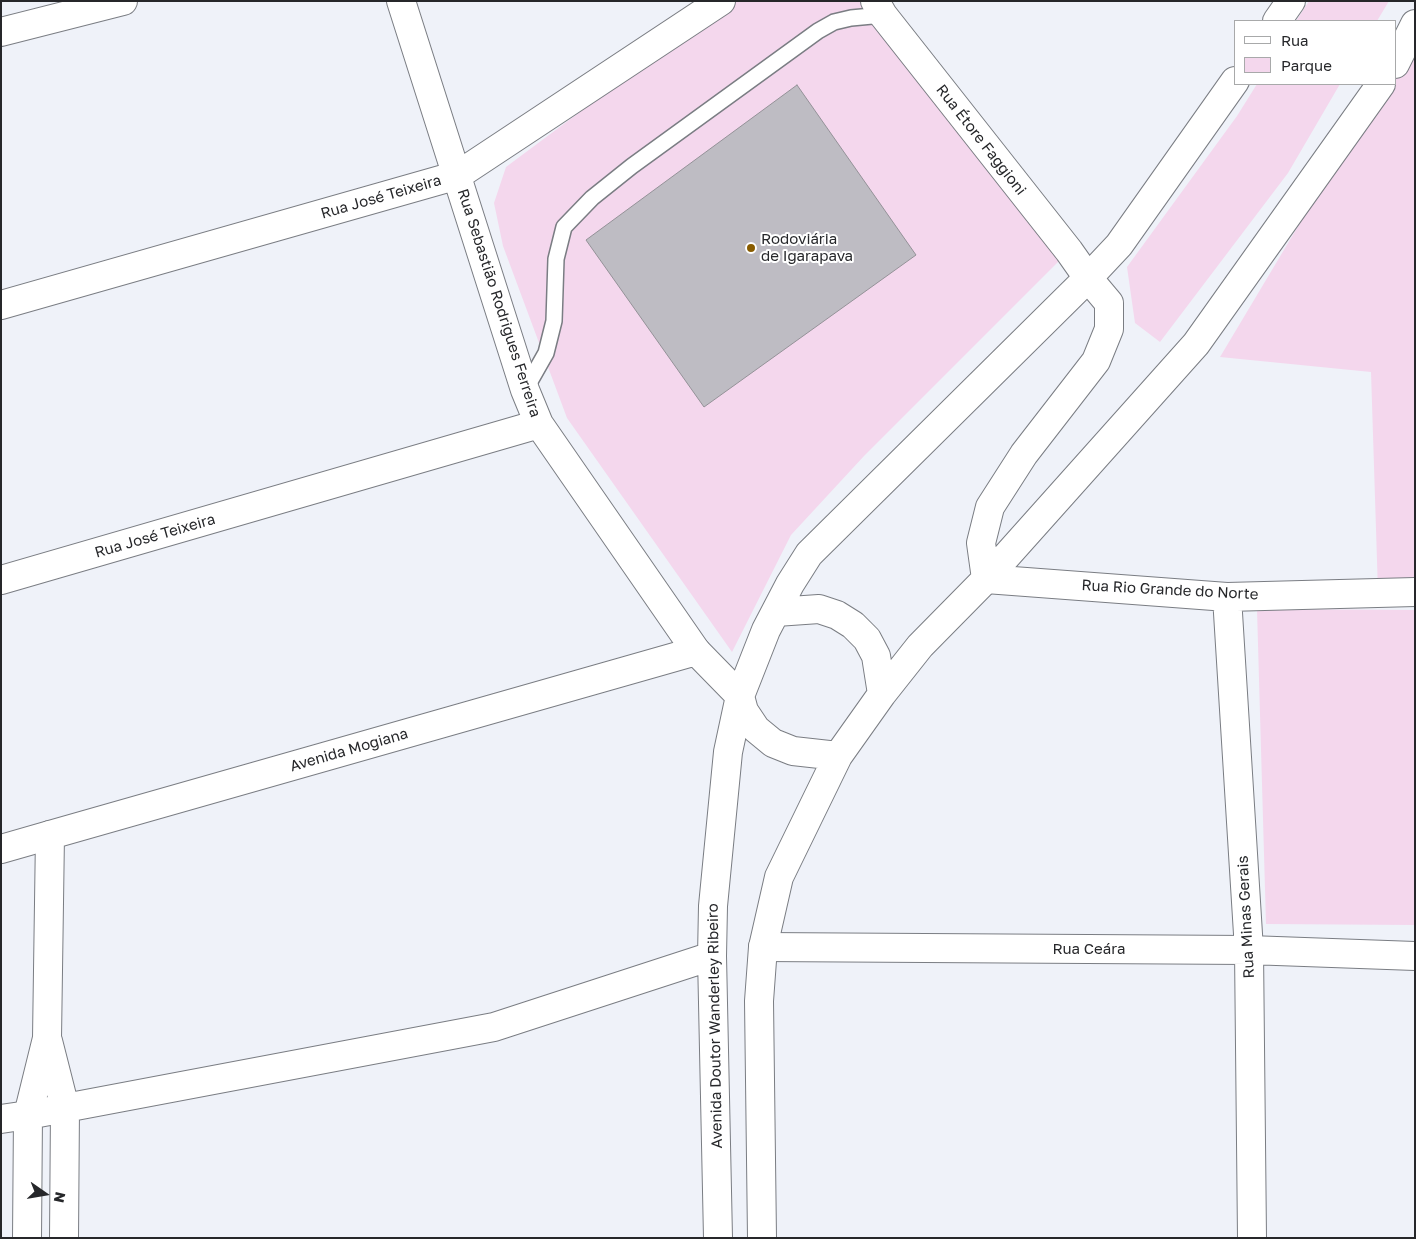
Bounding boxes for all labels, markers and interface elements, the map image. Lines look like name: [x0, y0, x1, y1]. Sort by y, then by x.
legend: [1234, 20, 1396, 85]
text: Rua: [1281, 31, 1308, 49]
text: Parque: [1281, 56, 1332, 74]
street label: Rua Étore Faggioni: [932, 81, 1030, 199]
street label: Rua José Teixeira: [319, 171, 443, 223]
street label: Rua Sebastião Rodrigues Ferreira: [453, 186, 545, 420]
place label: Rodoviária de Igarapava: [761, 230, 853, 265]
marker: Rodoviária de Igarapava: [745, 242, 757, 254]
street label: Rua José Teixeira: [93, 510, 217, 562]
street label: Rua Rio Grande do Norte: [1081, 576, 1259, 604]
street label: Avenida Mogiana: [288, 725, 410, 775]
street label: Rua Minas Gerais: [1234, 855, 1258, 979]
street label: Avenida Doutor Wanderley Ribeiro: [704, 903, 726, 1149]
street label: Rua Ceára: [1053, 940, 1125, 958]
north arrow: [20, 1169, 70, 1219]
text: N: [51, 1190, 70, 1205]

